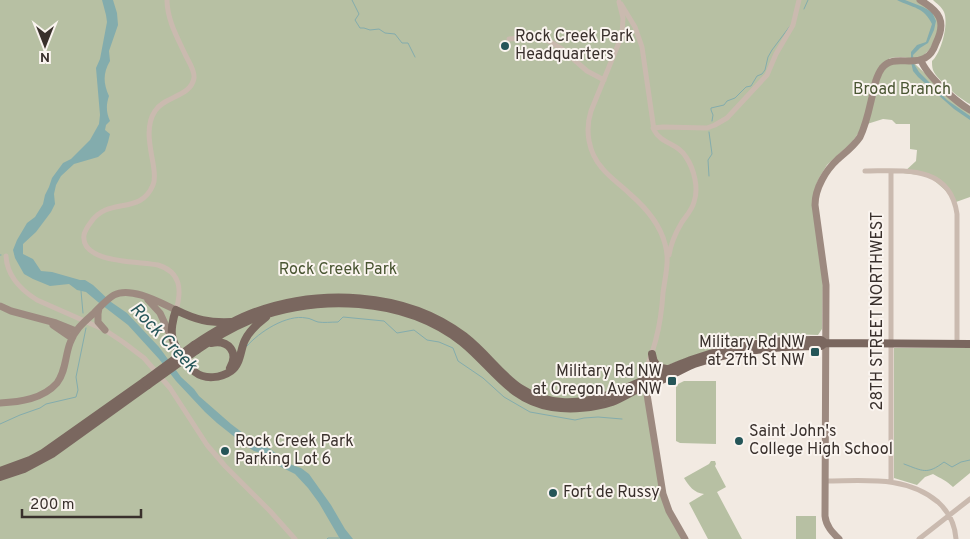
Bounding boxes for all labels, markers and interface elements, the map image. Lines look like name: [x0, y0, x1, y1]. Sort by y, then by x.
north arrow: [20, 20, 70, 70]
place label: Rock Creek Park Headquarters: [515, 27, 634, 65]
marker: Rock Creek Park Headquarters: [499, 40, 511, 52]
text: N: [40, 48, 50, 65]
park label: Broad Branch: [853, 80, 951, 100]
street label: 28TH STREET NORTHWEST: [868, 212, 888, 410]
park label: Rock Creek Park: [279, 260, 397, 280]
water label: Rock Creek: [124, 298, 202, 378]
place label: Military Rd NW at 27th St NW: [699, 333, 805, 371]
marker: Military Rd NW at 27th St NW: [809, 346, 821, 358]
place label: Military Rd NW at Oregon Ave NW: [532, 362, 662, 400]
marker: Military Rd NW at Oregon Ave NW: [666, 375, 678, 387]
place label: Saint John's College High School: [749, 422, 893, 460]
place label: Rock Creek Park Parking Lot 6: [235, 432, 354, 470]
marker: Saint John's College High School: [733, 435, 745, 447]
marker: Rock Creek Park Parking Lot 6: [219, 445, 231, 457]
place label: Fort de Russy: [563, 483, 660, 503]
scale bar: [22, 486, 141, 518]
marker: Fort de Russy: [547, 487, 559, 499]
text: 200 m: [30, 496, 75, 515]

